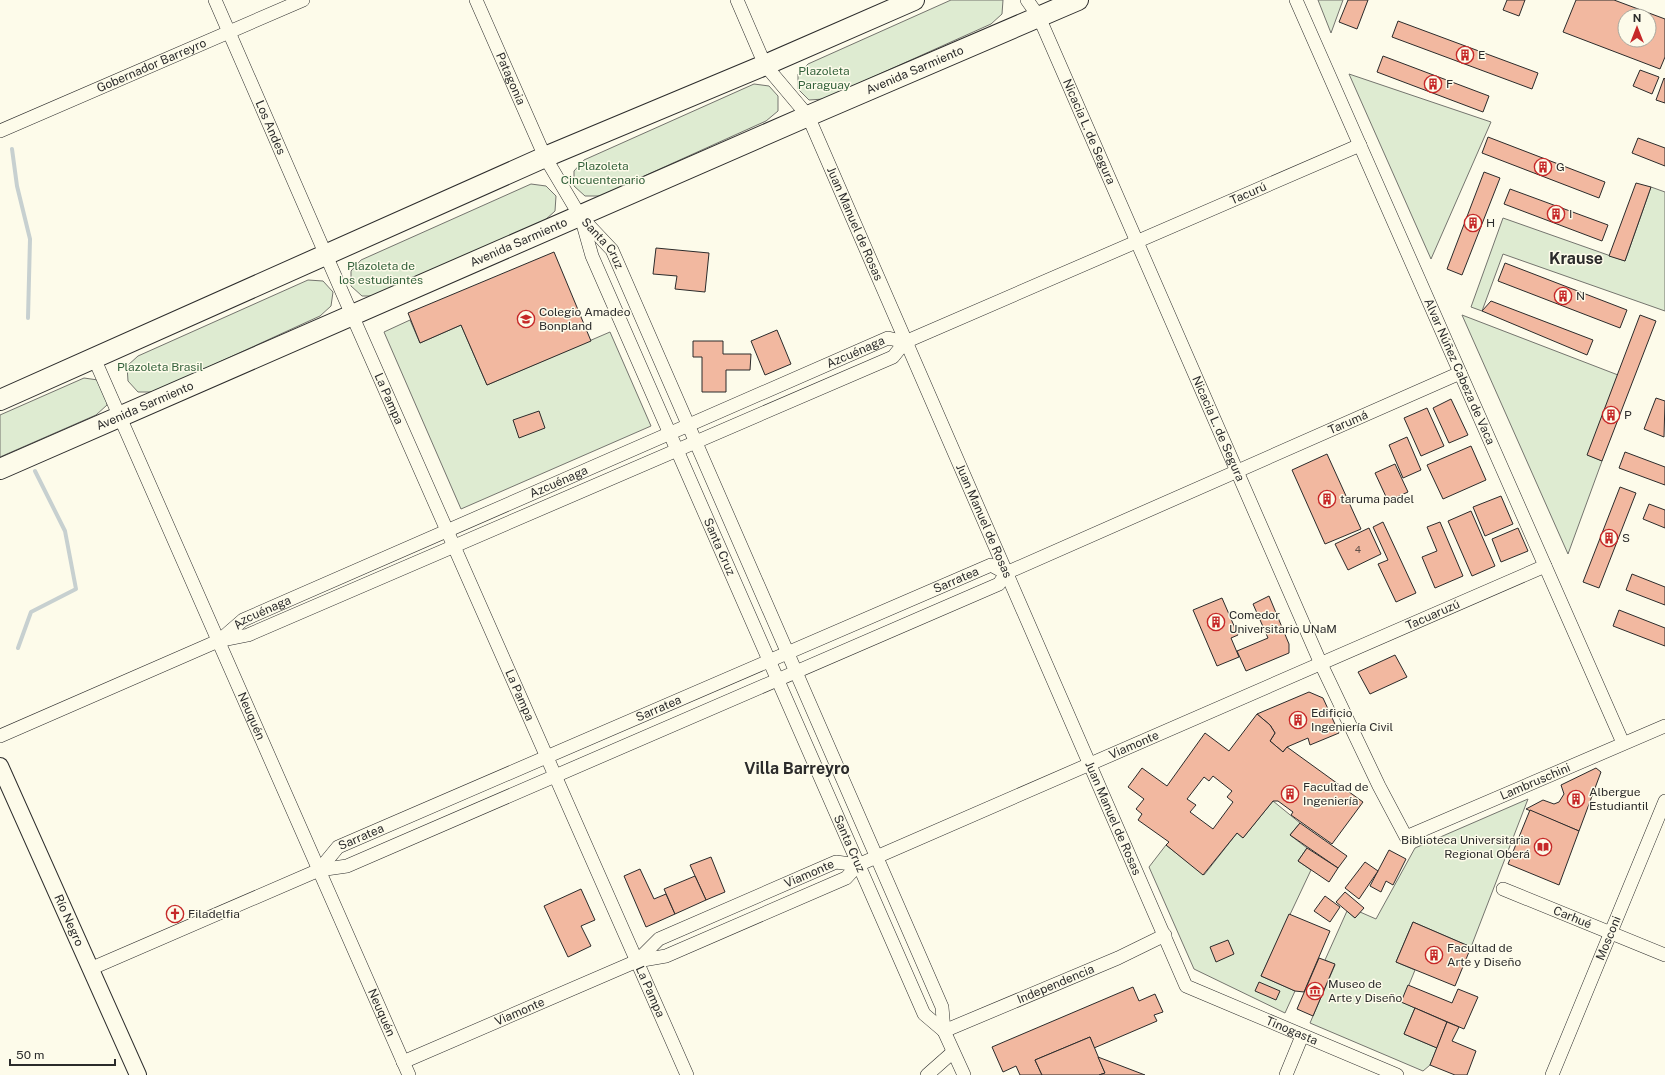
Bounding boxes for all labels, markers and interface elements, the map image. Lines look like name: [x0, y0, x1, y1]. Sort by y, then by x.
north arrow: [1617, 8, 1657, 48]
text: N: [1633, 12, 1641, 24]
street label: Gobernador Barreyro: [95, 36, 209, 95]
street label: Avenida Sarmiento: [864, 43, 966, 97]
building icon: E: [1455, 45, 1475, 65]
place label: E: [1478, 48, 1485, 62]
street label: Patagonia: [493, 50, 528, 107]
park label: Plazoleta Paraguay: [798, 64, 851, 92]
building icon: F: [1423, 74, 1443, 94]
street label: Nicacia L. de Segura: [1060, 77, 1118, 187]
place label: F: [1446, 77, 1453, 91]
street label: Los Andes: [252, 98, 288, 157]
building icon: G: [1533, 157, 1553, 177]
park label: Plazoleta Cincuentenario: [561, 159, 645, 187]
place label: G: [1556, 160, 1565, 174]
street label: Juan Manuel de Rosas: [824, 165, 886, 283]
street label: Tacurú: [1228, 179, 1269, 207]
building icon: I: [1546, 204, 1566, 224]
place label: I: [1569, 207, 1572, 221]
building icon: H: [1463, 213, 1483, 233]
street label: Avenida Sarmiento: [468, 215, 570, 270]
street label: Santa Cruz: [579, 215, 626, 271]
place label: H: [1486, 216, 1495, 230]
district label: Krause: [1549, 249, 1603, 268]
park label: Plazoleta de los estudiantes: [339, 259, 423, 287]
building icon: N: [1553, 286, 1573, 306]
place label: N: [1576, 289, 1585, 303]
street label: Alvar Núñez Cabeza de Vaca: [1421, 296, 1498, 447]
place label: Colegio Amadeo Bonpland: [539, 305, 631, 333]
school or university icon: Colegio Amadeo Bonpland: [516, 309, 536, 329]
street label: Azcuénaga: [824, 333, 887, 371]
park label: Plazoleta Brasil: [117, 360, 203, 374]
street label: La Pampa: [371, 371, 406, 427]
street label: Nicacia L. de Segura: [1189, 374, 1248, 484]
street label: Avenida Sarmiento: [94, 378, 196, 433]
building icon: P: [1601, 405, 1621, 425]
street label: Tarumá: [1326, 407, 1370, 437]
place label: P: [1624, 408, 1632, 422]
street label: Juan Manuel de Rosas: [953, 462, 1015, 580]
street label: Azcuénaga: [527, 463, 590, 501]
building icon: taruma padel: [1317, 489, 1337, 509]
place label: taruma padel: [1340, 492, 1415, 506]
street label: Santa Cruz: [701, 516, 738, 578]
building icon: S: [1599, 528, 1619, 548]
place label: S: [1622, 531, 1630, 545]
house number: 4: [1355, 543, 1361, 555]
street label: Sarratea: [931, 564, 981, 596]
street label: Azcuénaga: [230, 593, 293, 632]
street label: Tacuaruzú: [1404, 597, 1462, 633]
place label: Comedor Universitario UNaM: [1229, 608, 1337, 636]
building icon: Comedor Universitario UNaM: [1206, 612, 1226, 632]
street label: La Pampa: [502, 667, 537, 723]
street label: Neuquén: [235, 690, 268, 742]
street label: Sarratea: [634, 693, 683, 725]
place label: Edificio Ingeniería Civil: [1311, 706, 1394, 734]
building icon: Edificio Ingeniería Civil: [1288, 710, 1308, 730]
street label: Viamonte: [1107, 728, 1161, 762]
district label: Villa Barreyro: [744, 759, 850, 778]
street label: Juan Manuel de Rosas: [1082, 759, 1144, 877]
street label: Lambruschini: [1498, 760, 1573, 803]
place label: Facultad de Ingeniería: [1303, 780, 1369, 808]
building icon: Facultad de Ingeniería: [1280, 784, 1300, 804]
place label: Albergue Estudiantil: [1589, 785, 1649, 813]
building icon: Albergue Estudiantil: [1566, 789, 1586, 809]
street label: Santa Cruz: [831, 813, 868, 875]
street label: Sarratea: [336, 821, 386, 853]
place label: Biblioteca Universitaria Regional Oberá: [1401, 833, 1530, 861]
library icon: Biblioteca Universitaria Regional Oberá: [1533, 837, 1553, 857]
street label: Viamonte: [782, 857, 836, 891]
street label: Río Negro: [51, 892, 87, 949]
street label: Carhué: [1551, 903, 1594, 931]
church icon: Filadelfia: [165, 904, 185, 924]
place label: Filadelfia: [188, 907, 240, 921]
street label: Mosconi: [1593, 914, 1624, 962]
place label: Facultad de Arte y Diseño: [1447, 941, 1521, 969]
building icon: Facultad de Arte y Diseño: [1424, 945, 1444, 965]
street label: Independencia: [1015, 962, 1096, 1007]
street label: La Pampa: [633, 964, 668, 1019]
place label: Museo de Arte y Diseño: [1328, 977, 1402, 1005]
museum icon: Museo de Arte y Diseño: [1305, 981, 1325, 1001]
street label: Neuquén: [365, 987, 398, 1039]
street label: Viamonte: [493, 995, 547, 1029]
street label: Tinogasta: [1264, 1014, 1320, 1048]
scale bar: [10, 1041, 115, 1067]
text: 50 m: [16, 1048, 44, 1062]

